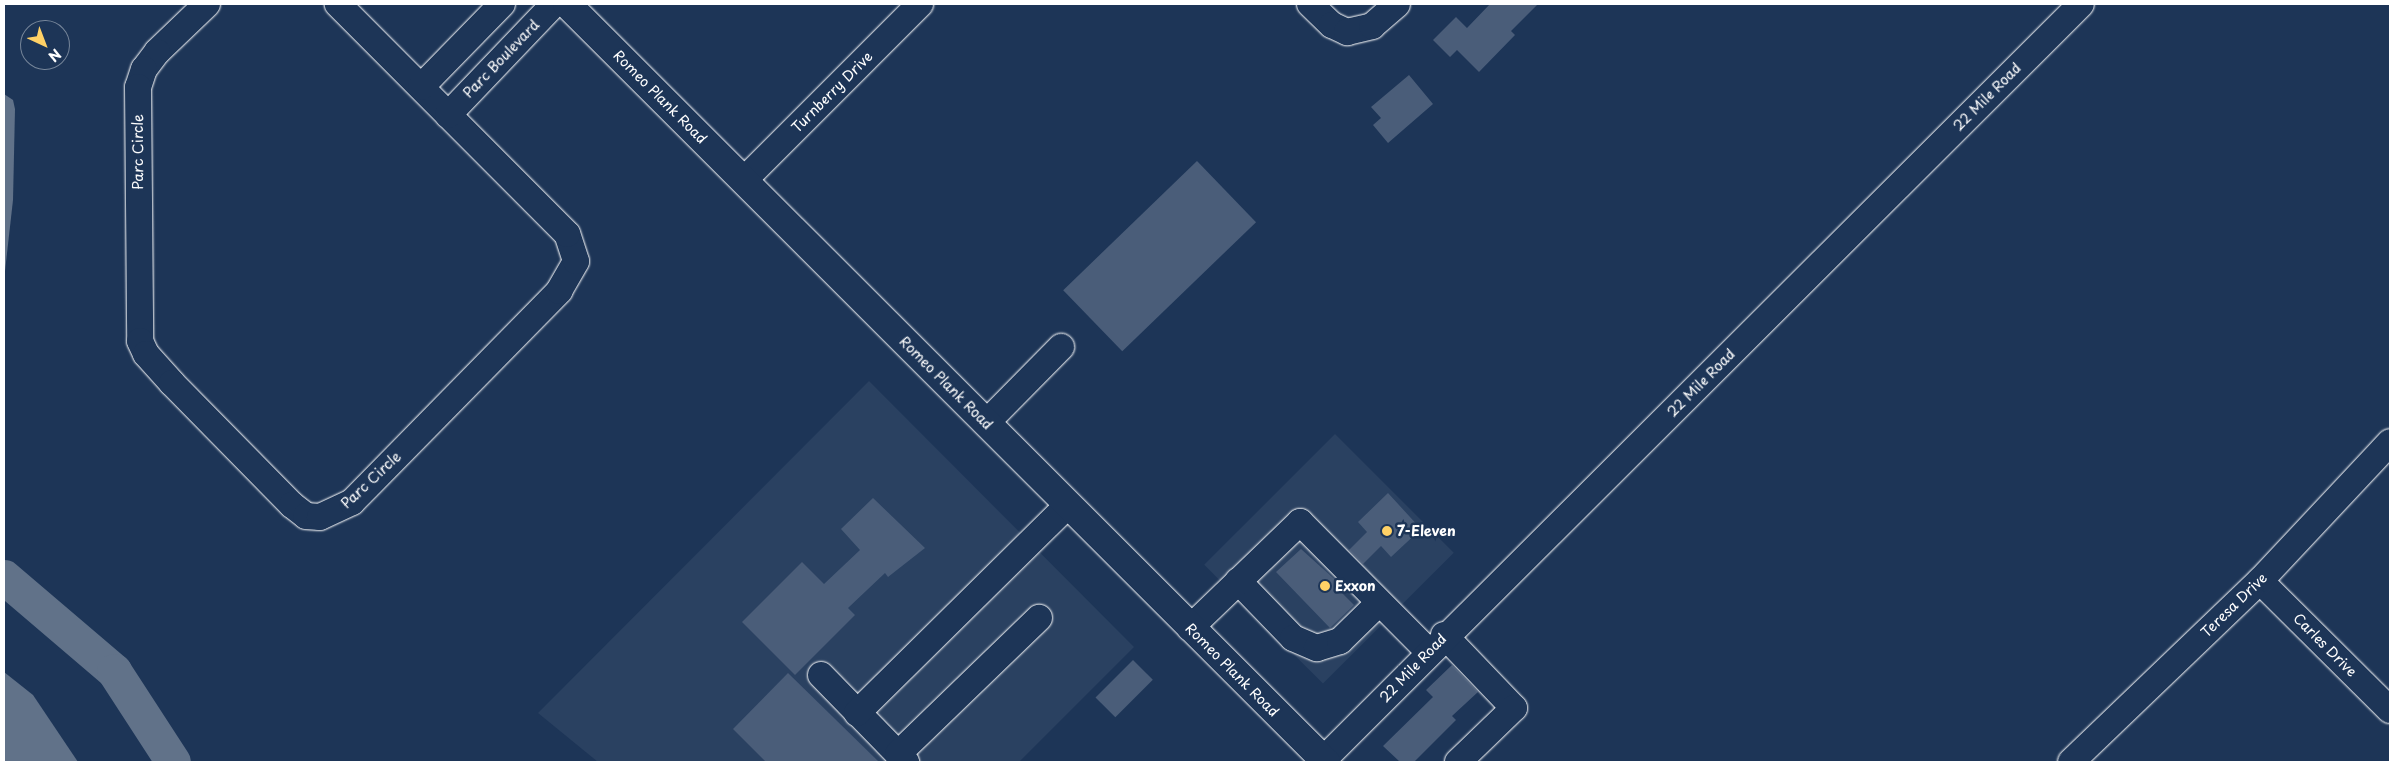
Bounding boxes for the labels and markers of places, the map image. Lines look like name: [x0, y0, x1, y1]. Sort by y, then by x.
place label: 7-Eleven: [1397, 523, 1456, 539]
marker: 7-Eleven: [1381, 525, 1393, 537]
place label: Exxon: [1335, 578, 1376, 594]
marker: Exxon: [1319, 580, 1331, 592]

